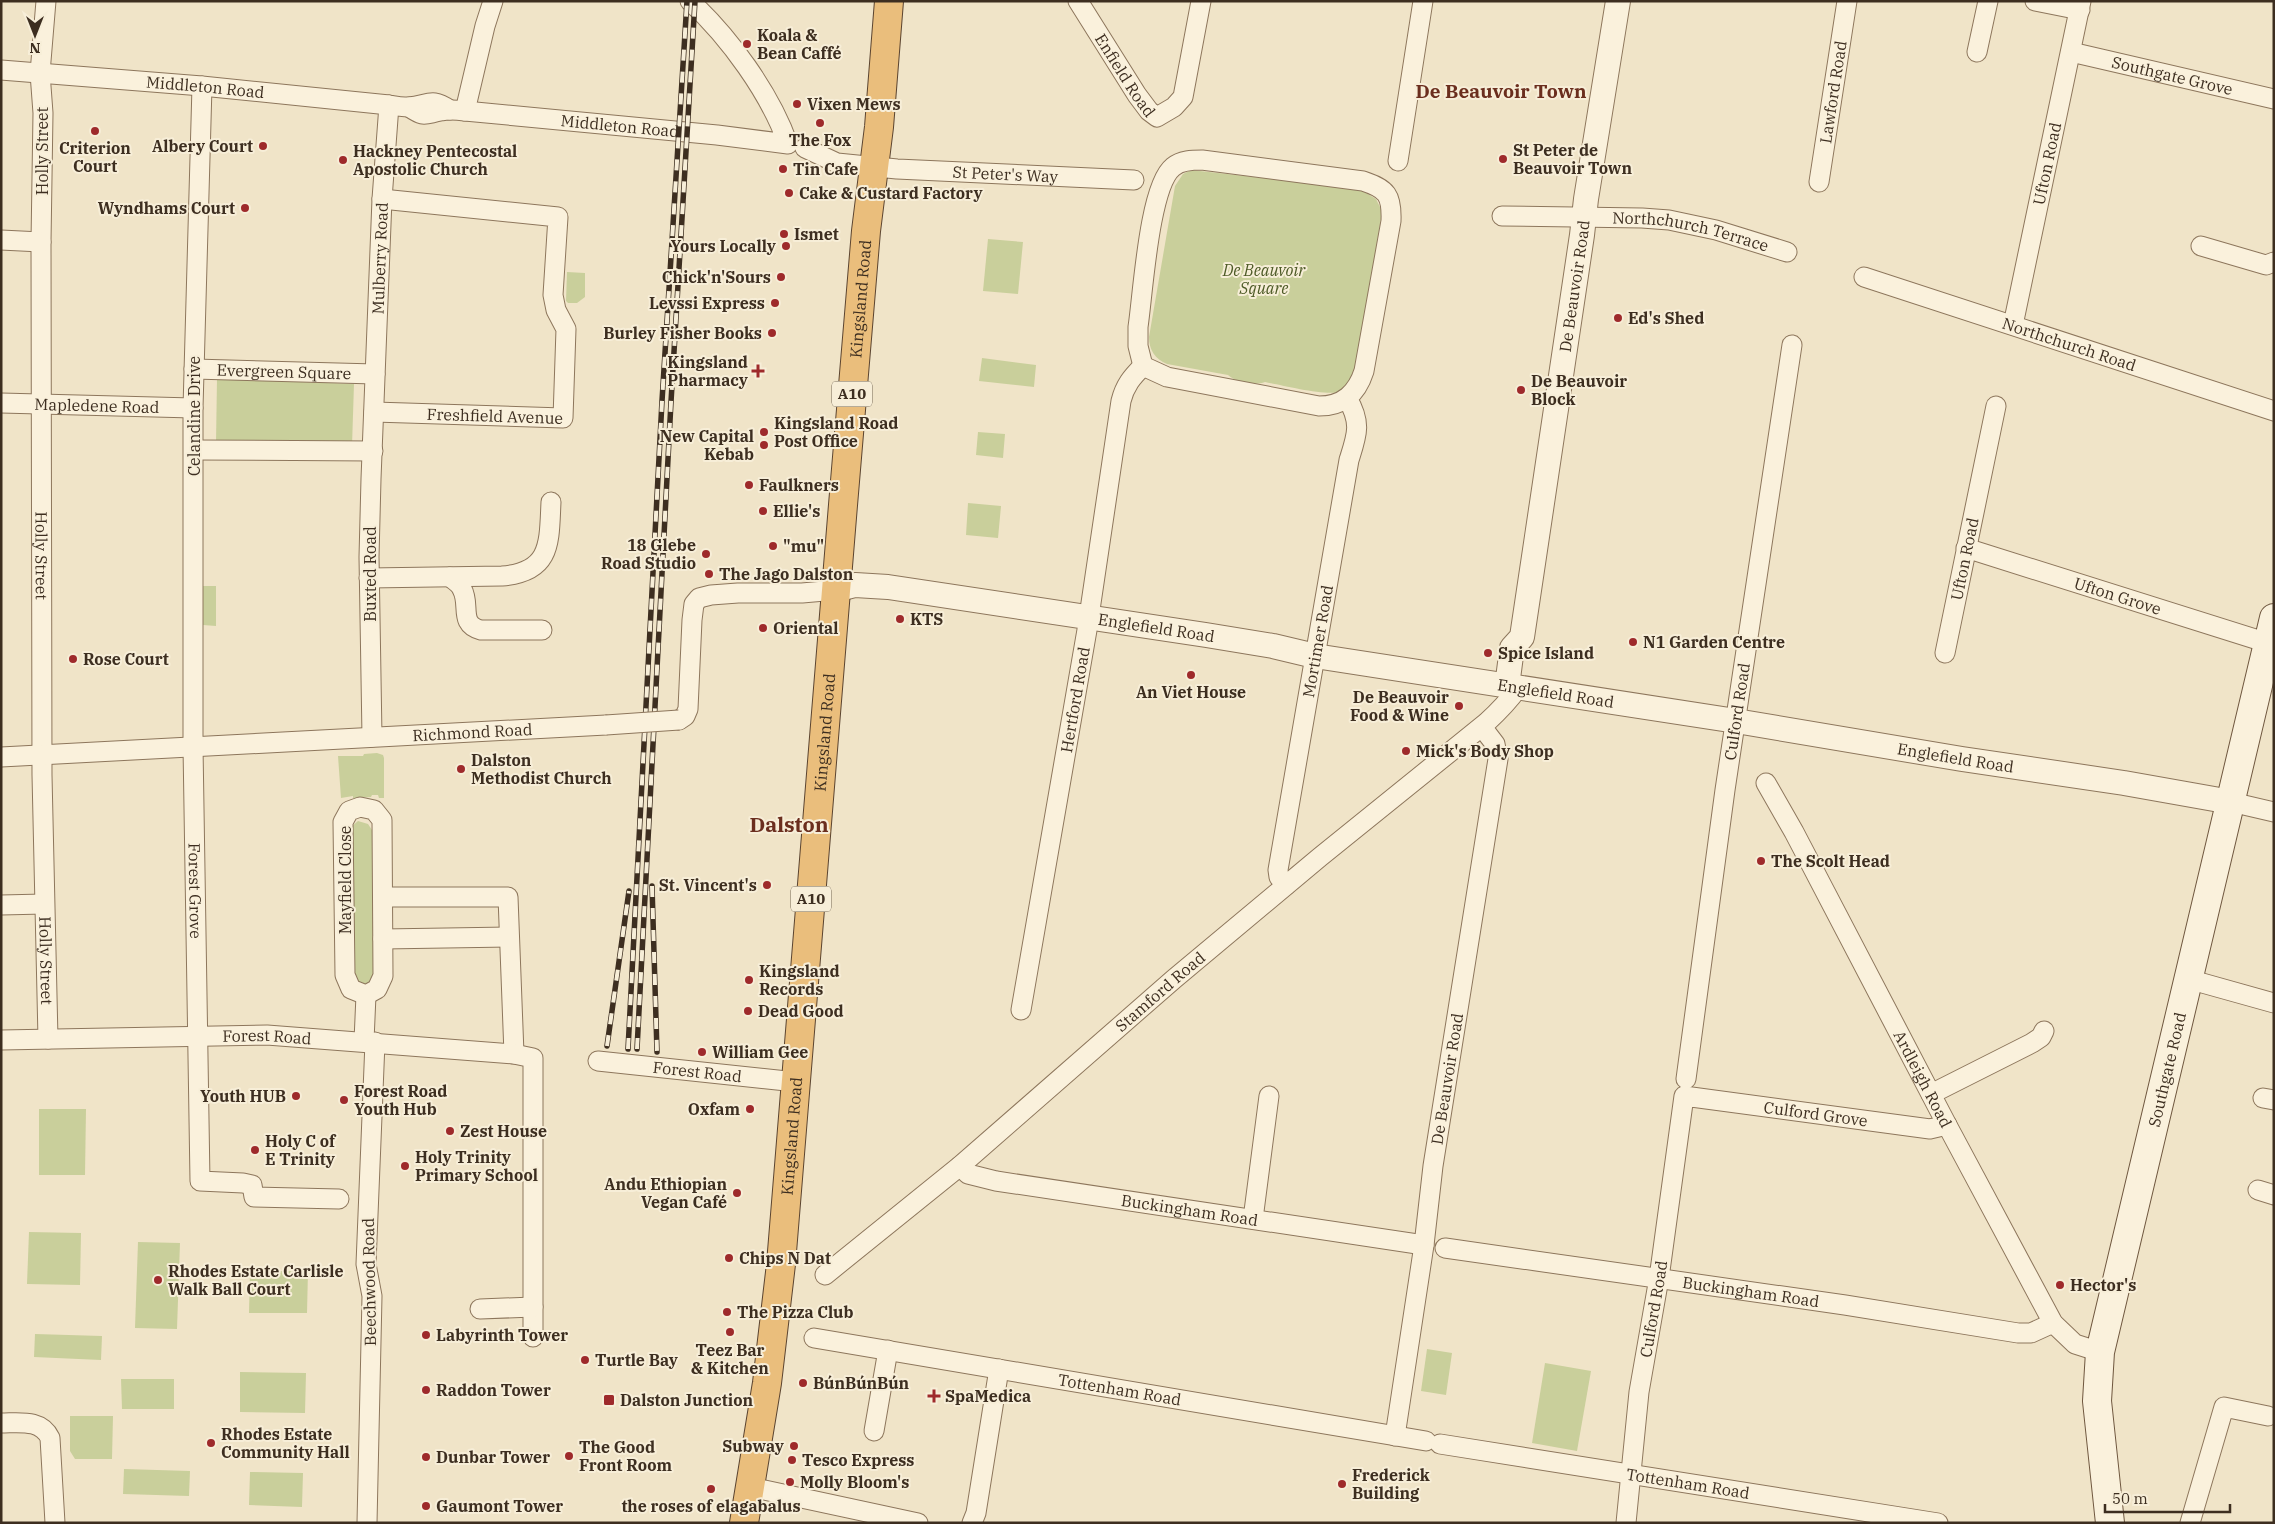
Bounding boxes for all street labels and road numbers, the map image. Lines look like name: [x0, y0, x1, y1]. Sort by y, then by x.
street label: Enfield Road: [1091, 30, 1160, 121]
street label: Lawford Road: [1815, 39, 1851, 145]
street label: Southgate Grove: [2110, 52, 2235, 99]
street label: Middleton Road: [145, 72, 266, 102]
street label: Holly Street: [32, 106, 52, 195]
street label: Middleton Road: [560, 110, 680, 141]
street label: Ufton Road: [2028, 120, 2065, 207]
street label: St Peter's Way: [952, 162, 1059, 186]
street label: Mulberry Road: [367, 202, 392, 315]
street label: Northchurch Terrace: [1612, 208, 1771, 256]
street label: De Beauvoir Road: [1555, 219, 1594, 353]
street label: Kingsland Road: [845, 239, 875, 359]
street label: Northchurch Road: [2000, 313, 2139, 375]
street label: Celandine Drive: [184, 356, 204, 476]
street label: Evergreen Square: [216, 360, 351, 383]
road number: A10: [832, 382, 872, 406]
street label: Mapledene Road: [34, 394, 160, 417]
street label: Freshfield Avenue: [426, 404, 563, 428]
street label: Holly Street: [32, 511, 52, 600]
street label: Ufton Road: [1946, 516, 1983, 602]
street label: Buxted Road: [360, 526, 380, 622]
street label: Ufton Grove: [2072, 573, 2164, 619]
street label: Mortimer Road: [1298, 583, 1337, 699]
street label: Englefield Road: [1097, 609, 1216, 646]
street label: Hertford Road: [1056, 645, 1094, 754]
street label: Culford Road: [1720, 661, 1754, 762]
street label: Kingsland Road: [810, 672, 839, 792]
street label: Englefield Road: [1496, 674, 1616, 712]
street label: Richmond Road: [412, 719, 533, 745]
street label: Englefield Road: [1896, 738, 2016, 777]
street label: Mayfield Close: [335, 826, 355, 934]
street label: Forest Grove: [185, 843, 206, 939]
road number: A10: [791, 886, 831, 912]
street label: Holly Street: [35, 916, 57, 1005]
street label: Stamford Road: [1111, 947, 1209, 1036]
street label: Southgate Road: [2144, 1010, 2190, 1129]
street label: De Beauvoir Road: [1427, 1011, 1467, 1146]
street label: Forest Road: [222, 1025, 313, 1048]
street label: Ardleigh Road: [1889, 1027, 1957, 1131]
street label: Forest Road: [652, 1057, 743, 1086]
street label: Kingsland Road: [777, 1076, 806, 1196]
street label: Culford Grove: [1763, 1097, 1869, 1131]
street label: Buckingham Road: [1120, 1190, 1260, 1230]
street label: Beechwood Road: [358, 1217, 380, 1346]
street label: Culford Road: [1635, 1259, 1671, 1359]
street label: Buckingham Road: [1681, 1272, 1821, 1311]
street label: Tottenham Road: [1057, 1369, 1183, 1410]
street label: Tottenham Road: [1625, 1464, 1751, 1503]

